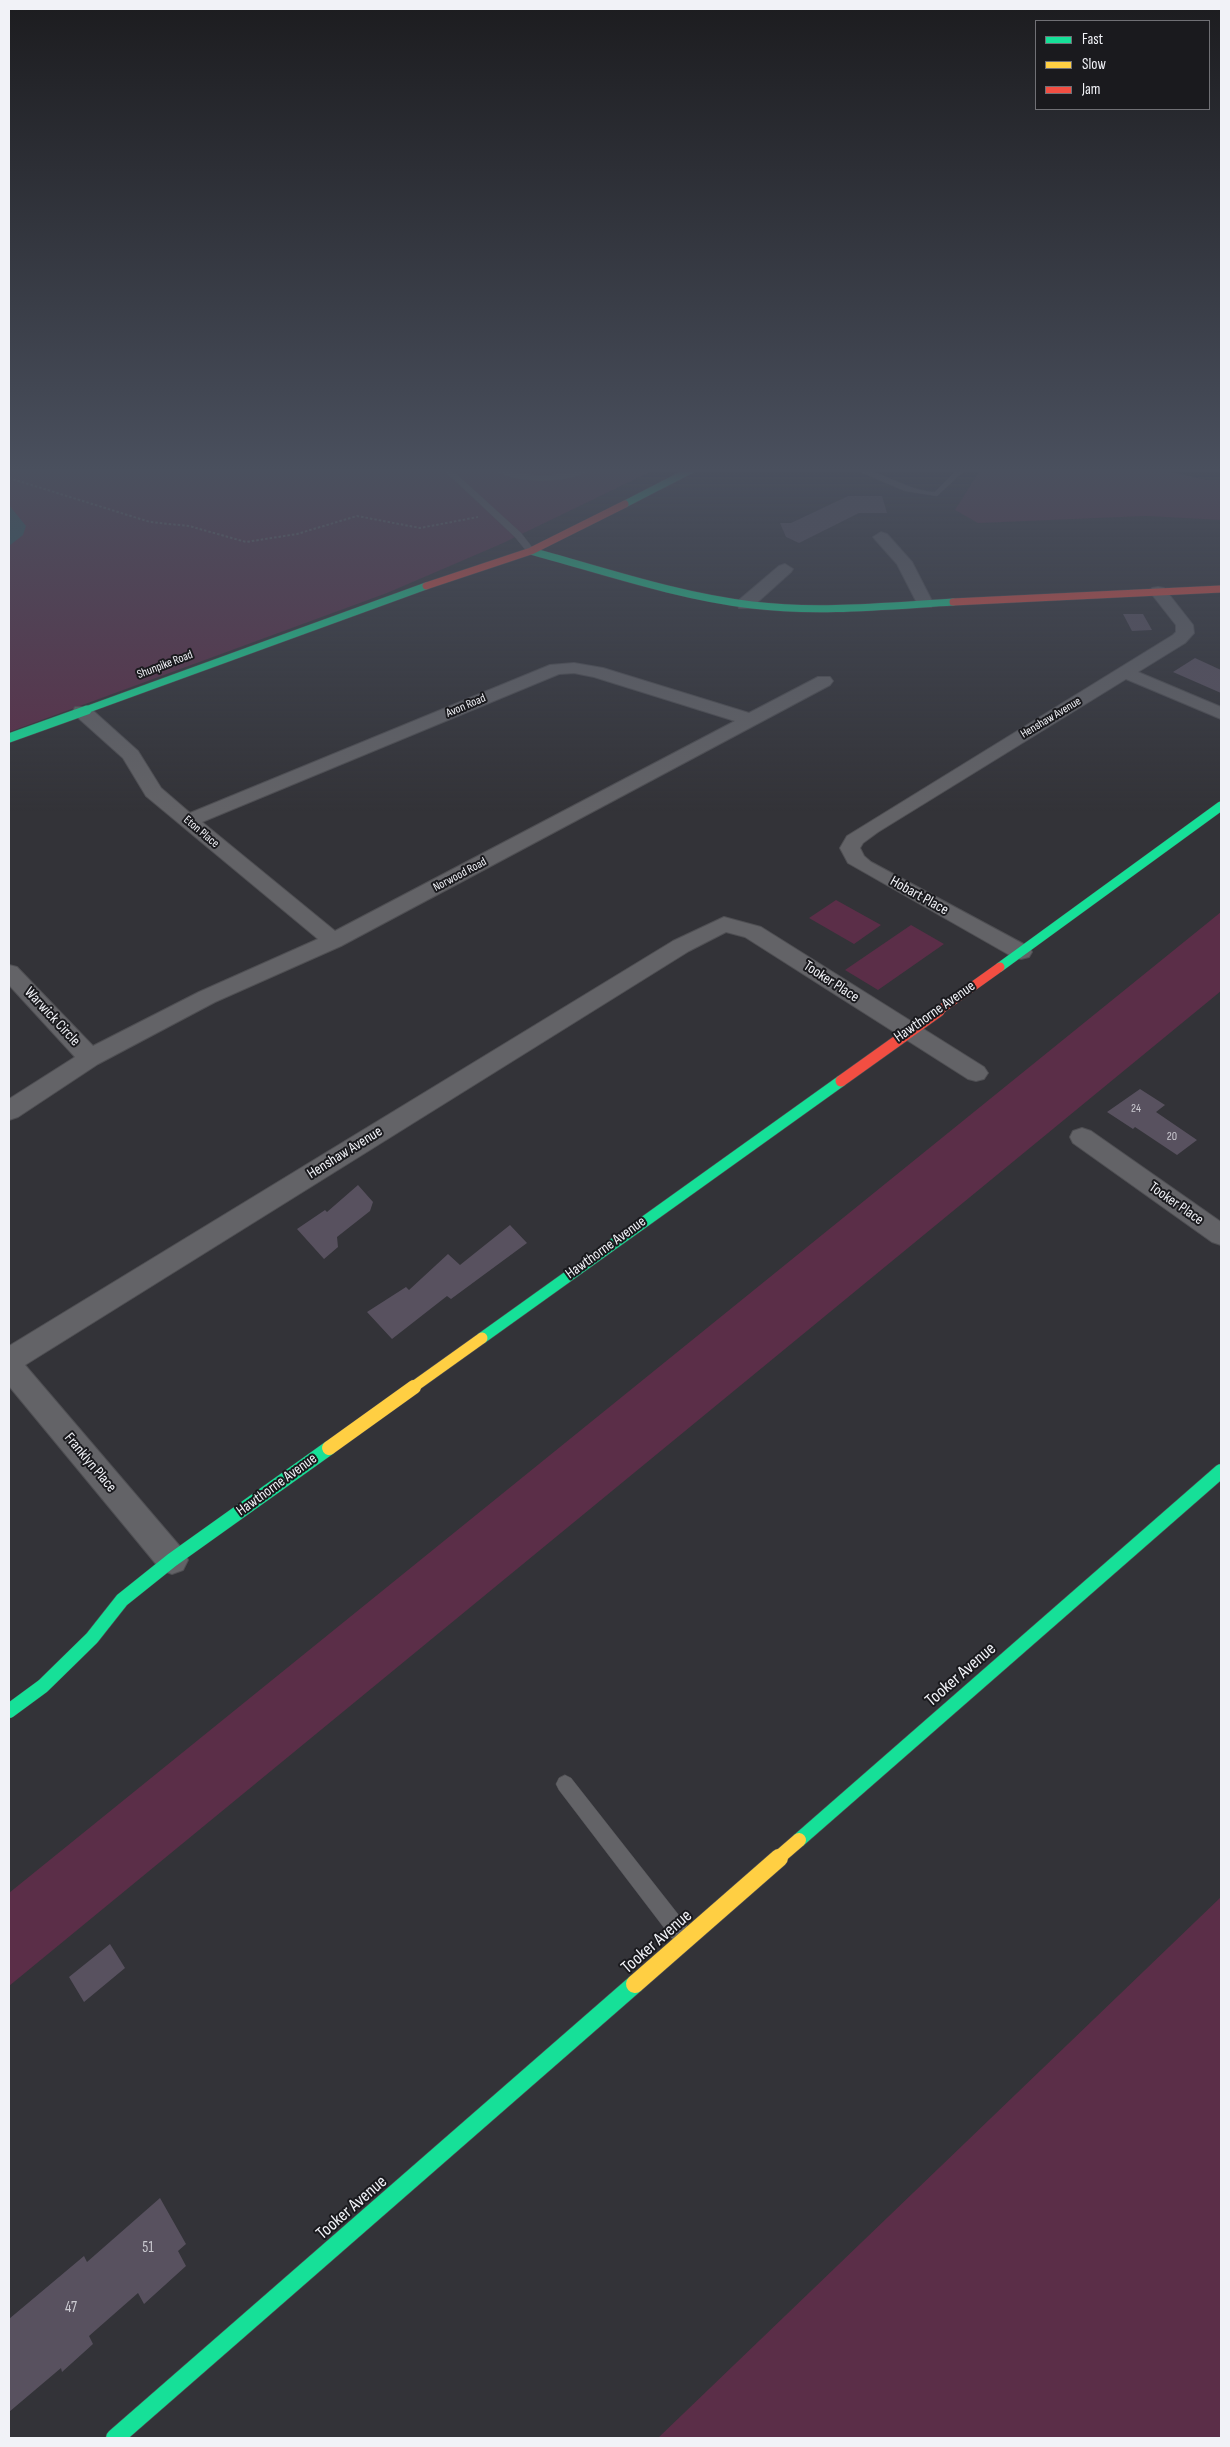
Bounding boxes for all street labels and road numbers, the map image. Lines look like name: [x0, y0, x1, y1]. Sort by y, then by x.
street label: Shunpike Road: [135, 648, 195, 682]
street label: Avon Road: [444, 691, 488, 721]
street label: Henshaw Avenue: [1018, 694, 1084, 742]
street label: Eton Place: [180, 813, 222, 851]
street label: Norwood Road: [431, 855, 489, 895]
street label: Hobart Place: [887, 873, 951, 919]
street label: Tooker Place: [800, 957, 862, 1007]
street label: Hawthorne Avenue: [891, 977, 979, 1047]
street label: Warwick Circle: [20, 984, 84, 1050]
street label: Henshaw Avenue: [304, 1123, 386, 1183]
street label: Tooker Place: [1145, 1179, 1207, 1229]
street label: Hawthorne Avenue: [562, 1213, 650, 1283]
street label: Franklyn Place: [60, 1430, 120, 1496]
street label: Hawthorne Avenue: [233, 1450, 321, 1520]
street label: Tooker Avenue: [921, 1638, 1001, 1712]
street label: Tooker Avenue: [617, 1905, 697, 1979]
street label: Tooker Avenue: [312, 2171, 392, 2245]

